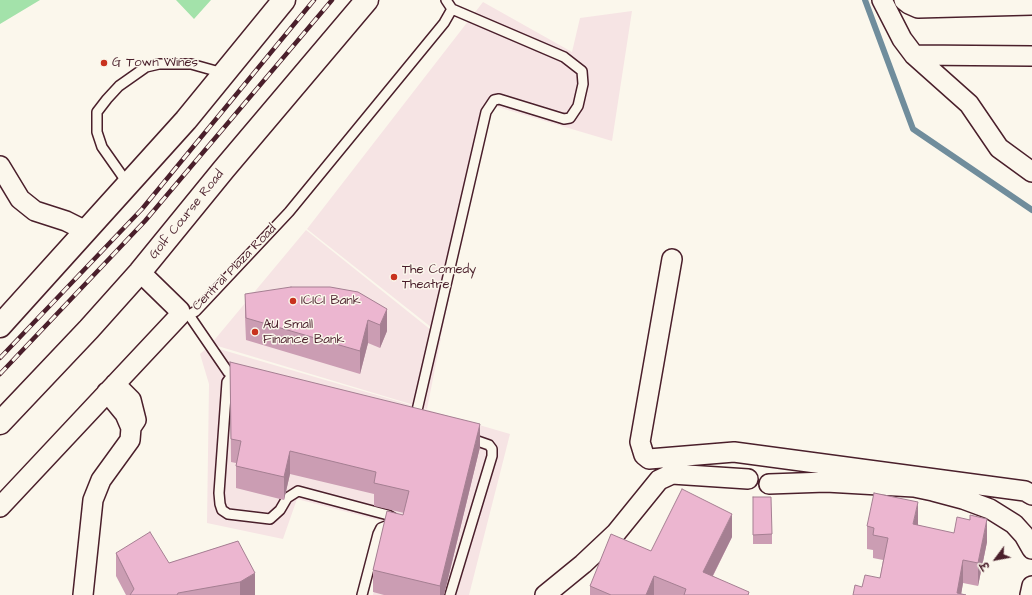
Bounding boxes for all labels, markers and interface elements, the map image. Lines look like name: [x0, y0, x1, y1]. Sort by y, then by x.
place label: G Town Wines: [112, 55, 198, 71]
marker: G Town Wines: [99, 58, 109, 68]
street label: Golf Course Road: [146, 167, 228, 263]
street label: Central Plaza Road: [190, 222, 280, 314]
place label: The Comedy Theatre: [402, 262, 476, 293]
marker: The Comedy Theatre: [389, 272, 399, 282]
place label: ICICI Bank: [301, 293, 361, 309]
marker: ICICI Bank: [288, 296, 298, 306]
place label: AU Small Finance Bank: [263, 317, 344, 348]
marker: AU Small Finance Bank: [250, 327, 260, 337]
north arrow: [976, 539, 1016, 579]
text: उ: [977, 559, 994, 573]

